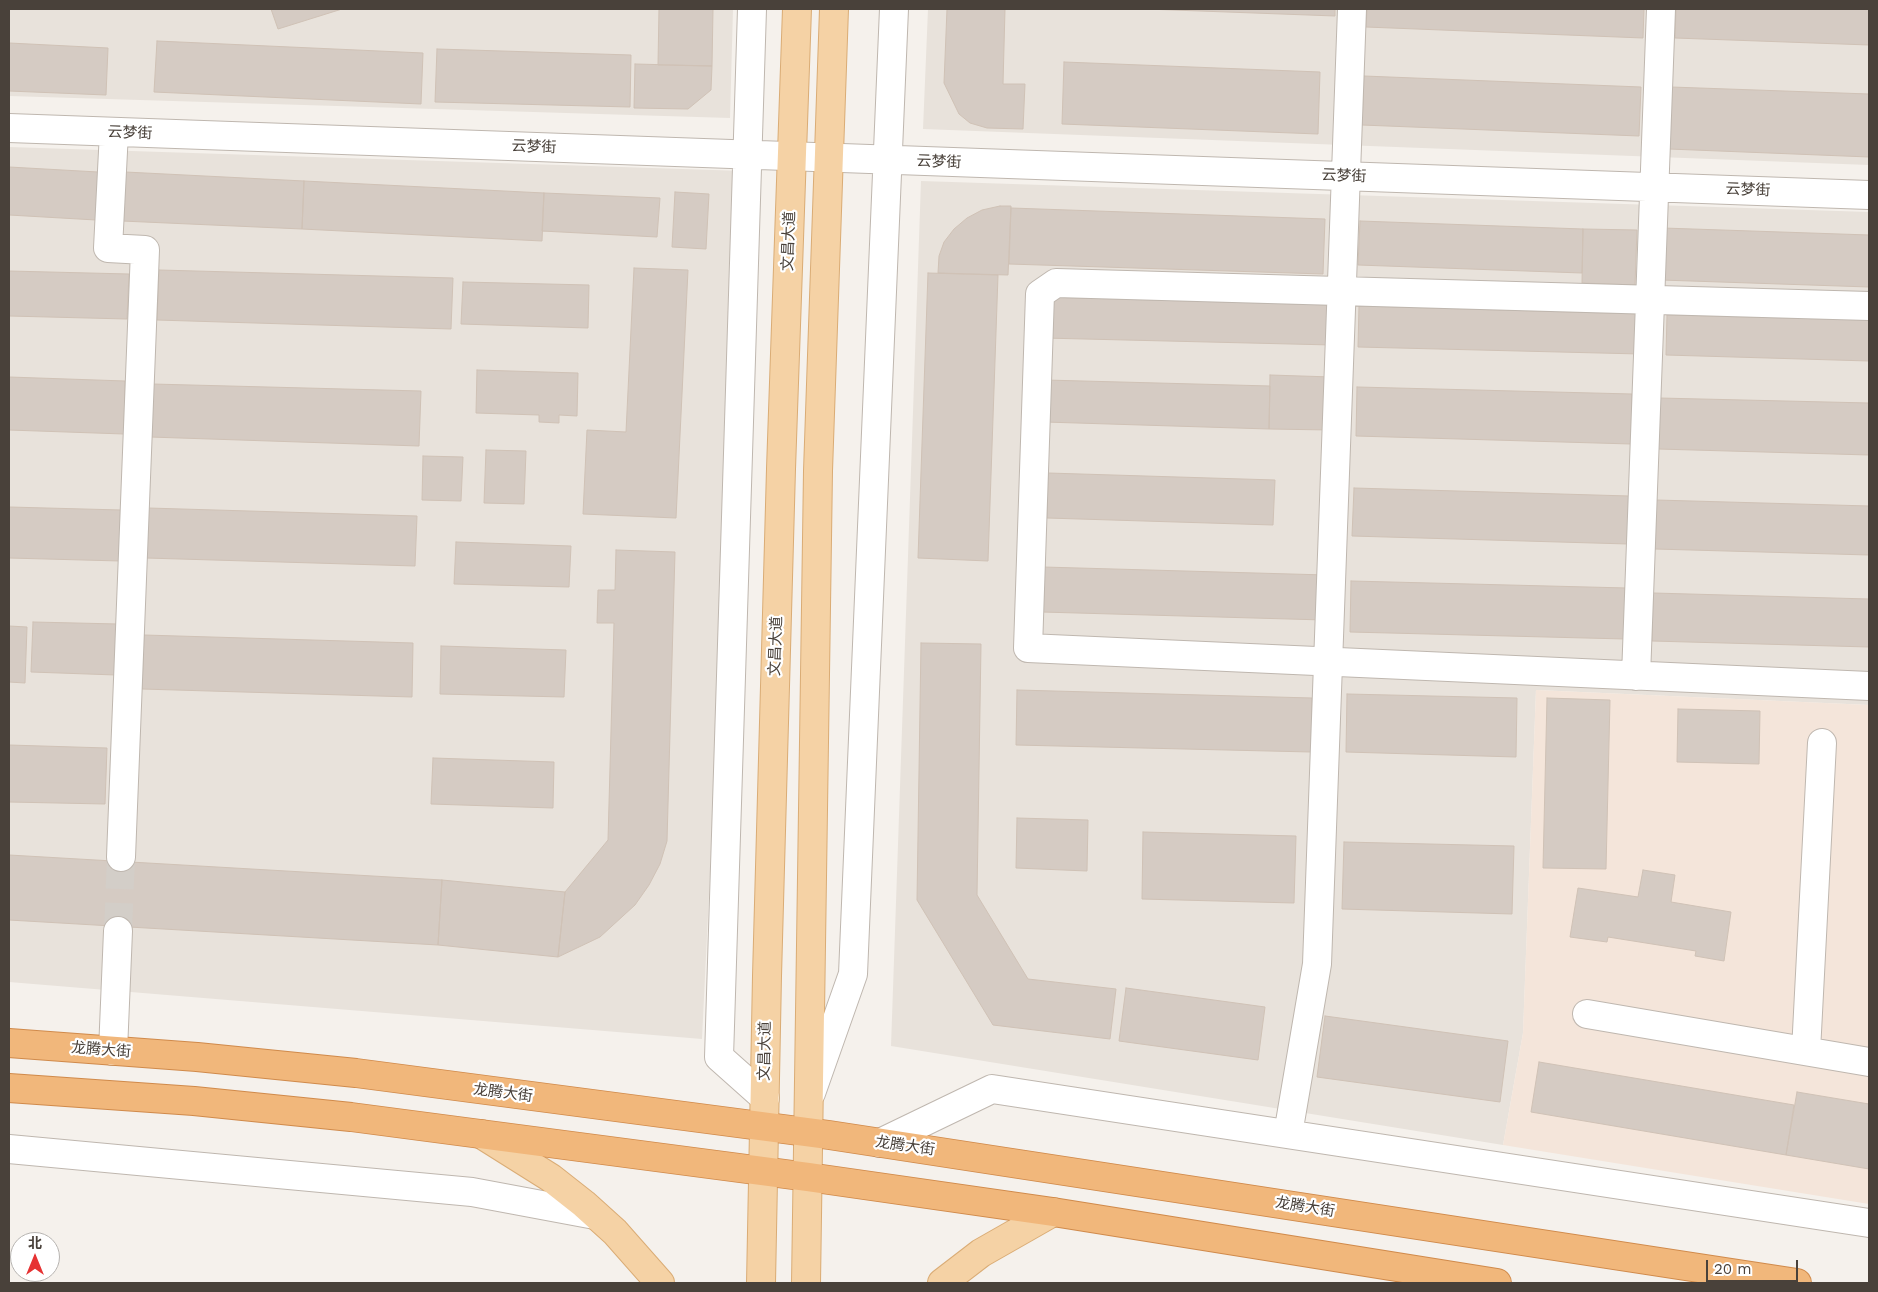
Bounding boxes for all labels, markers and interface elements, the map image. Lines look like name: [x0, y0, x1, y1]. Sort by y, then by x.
street label: 云梦街: [107, 123, 153, 143]
street label: 云梦街: [511, 137, 557, 157]
street label: 云梦街: [916, 152, 962, 172]
street label: 云梦街: [1321, 166, 1367, 186]
street label: 云梦街: [1725, 180, 1771, 200]
street label: 文昌大道: [779, 211, 799, 271]
street label: 文昌大道: [766, 616, 786, 676]
street label: 文昌大道: [755, 1021, 775, 1081]
street label: 龙腾大街: [70, 1039, 132, 1061]
street label: 龙腾大街: [472, 1080, 534, 1106]
street label: 龙腾大街: [874, 1133, 936, 1159]
street label: 龙腾大街: [1274, 1193, 1336, 1221]
north arrow: [10, 1232, 60, 1282]
text: 北: [28, 1235, 42, 1251]
scale bar: [1708, 1250, 1800, 1282]
text: 20 m: [1714, 1260, 1752, 1278]

